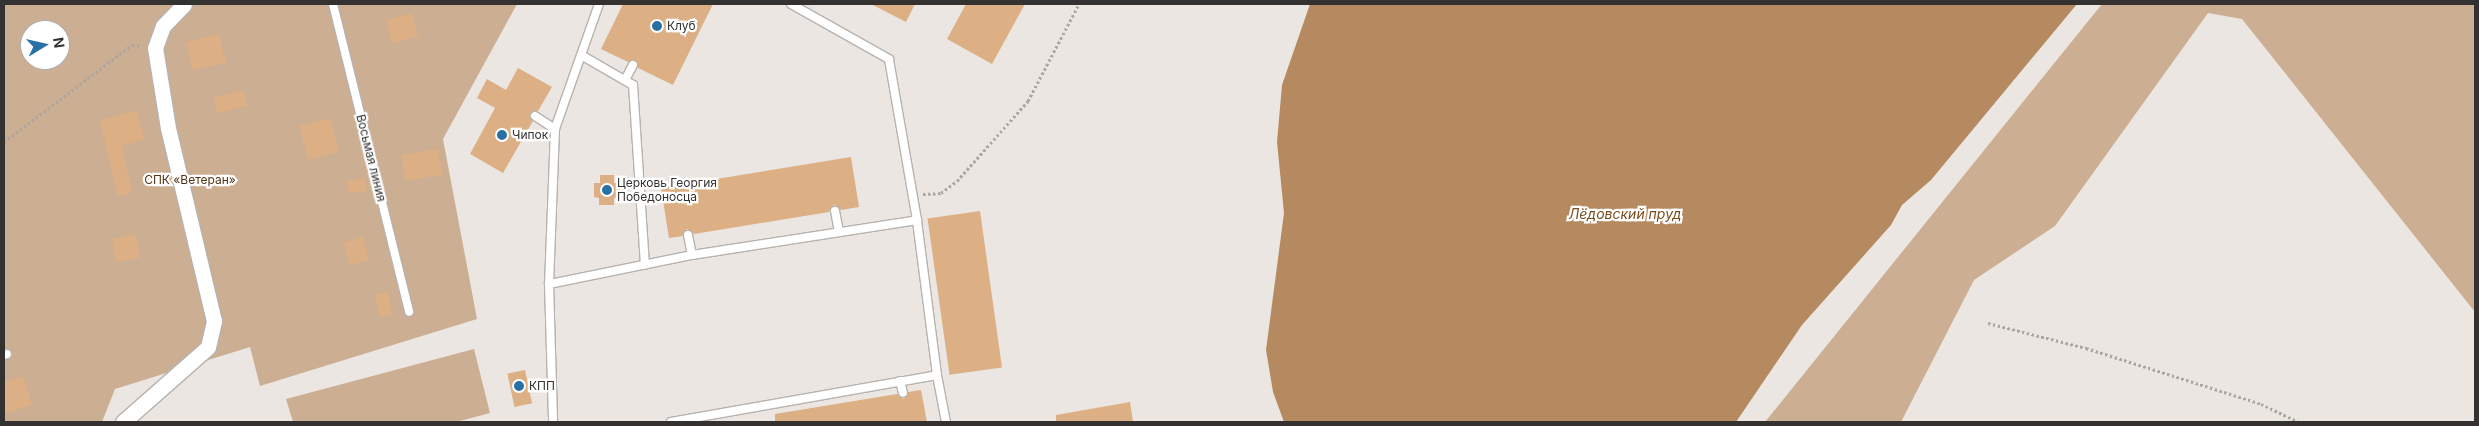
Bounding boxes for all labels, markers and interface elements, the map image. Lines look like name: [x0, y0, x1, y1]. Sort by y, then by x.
place label: Клуб: [667, 19, 696, 33]
north arrow: [20, 20, 70, 70]
marker: Клуб: [651, 20, 663, 32]
text: N: [50, 36, 69, 49]
street label: Восьмая линия: [353, 113, 389, 203]
place label: Чипок: [512, 128, 548, 142]
marker: Чипок: [496, 129, 508, 141]
park label: СПК «Ветеран»: [144, 173, 236, 187]
place label: Церковь Георгия Победоносца: [617, 176, 717, 204]
marker: Церковь Георгия Победоносца: [601, 184, 613, 196]
water label: Лёдовский пруд: [1569, 206, 1681, 222]
place label: КПП: [529, 379, 555, 393]
marker: КПП: [513, 380, 525, 392]

